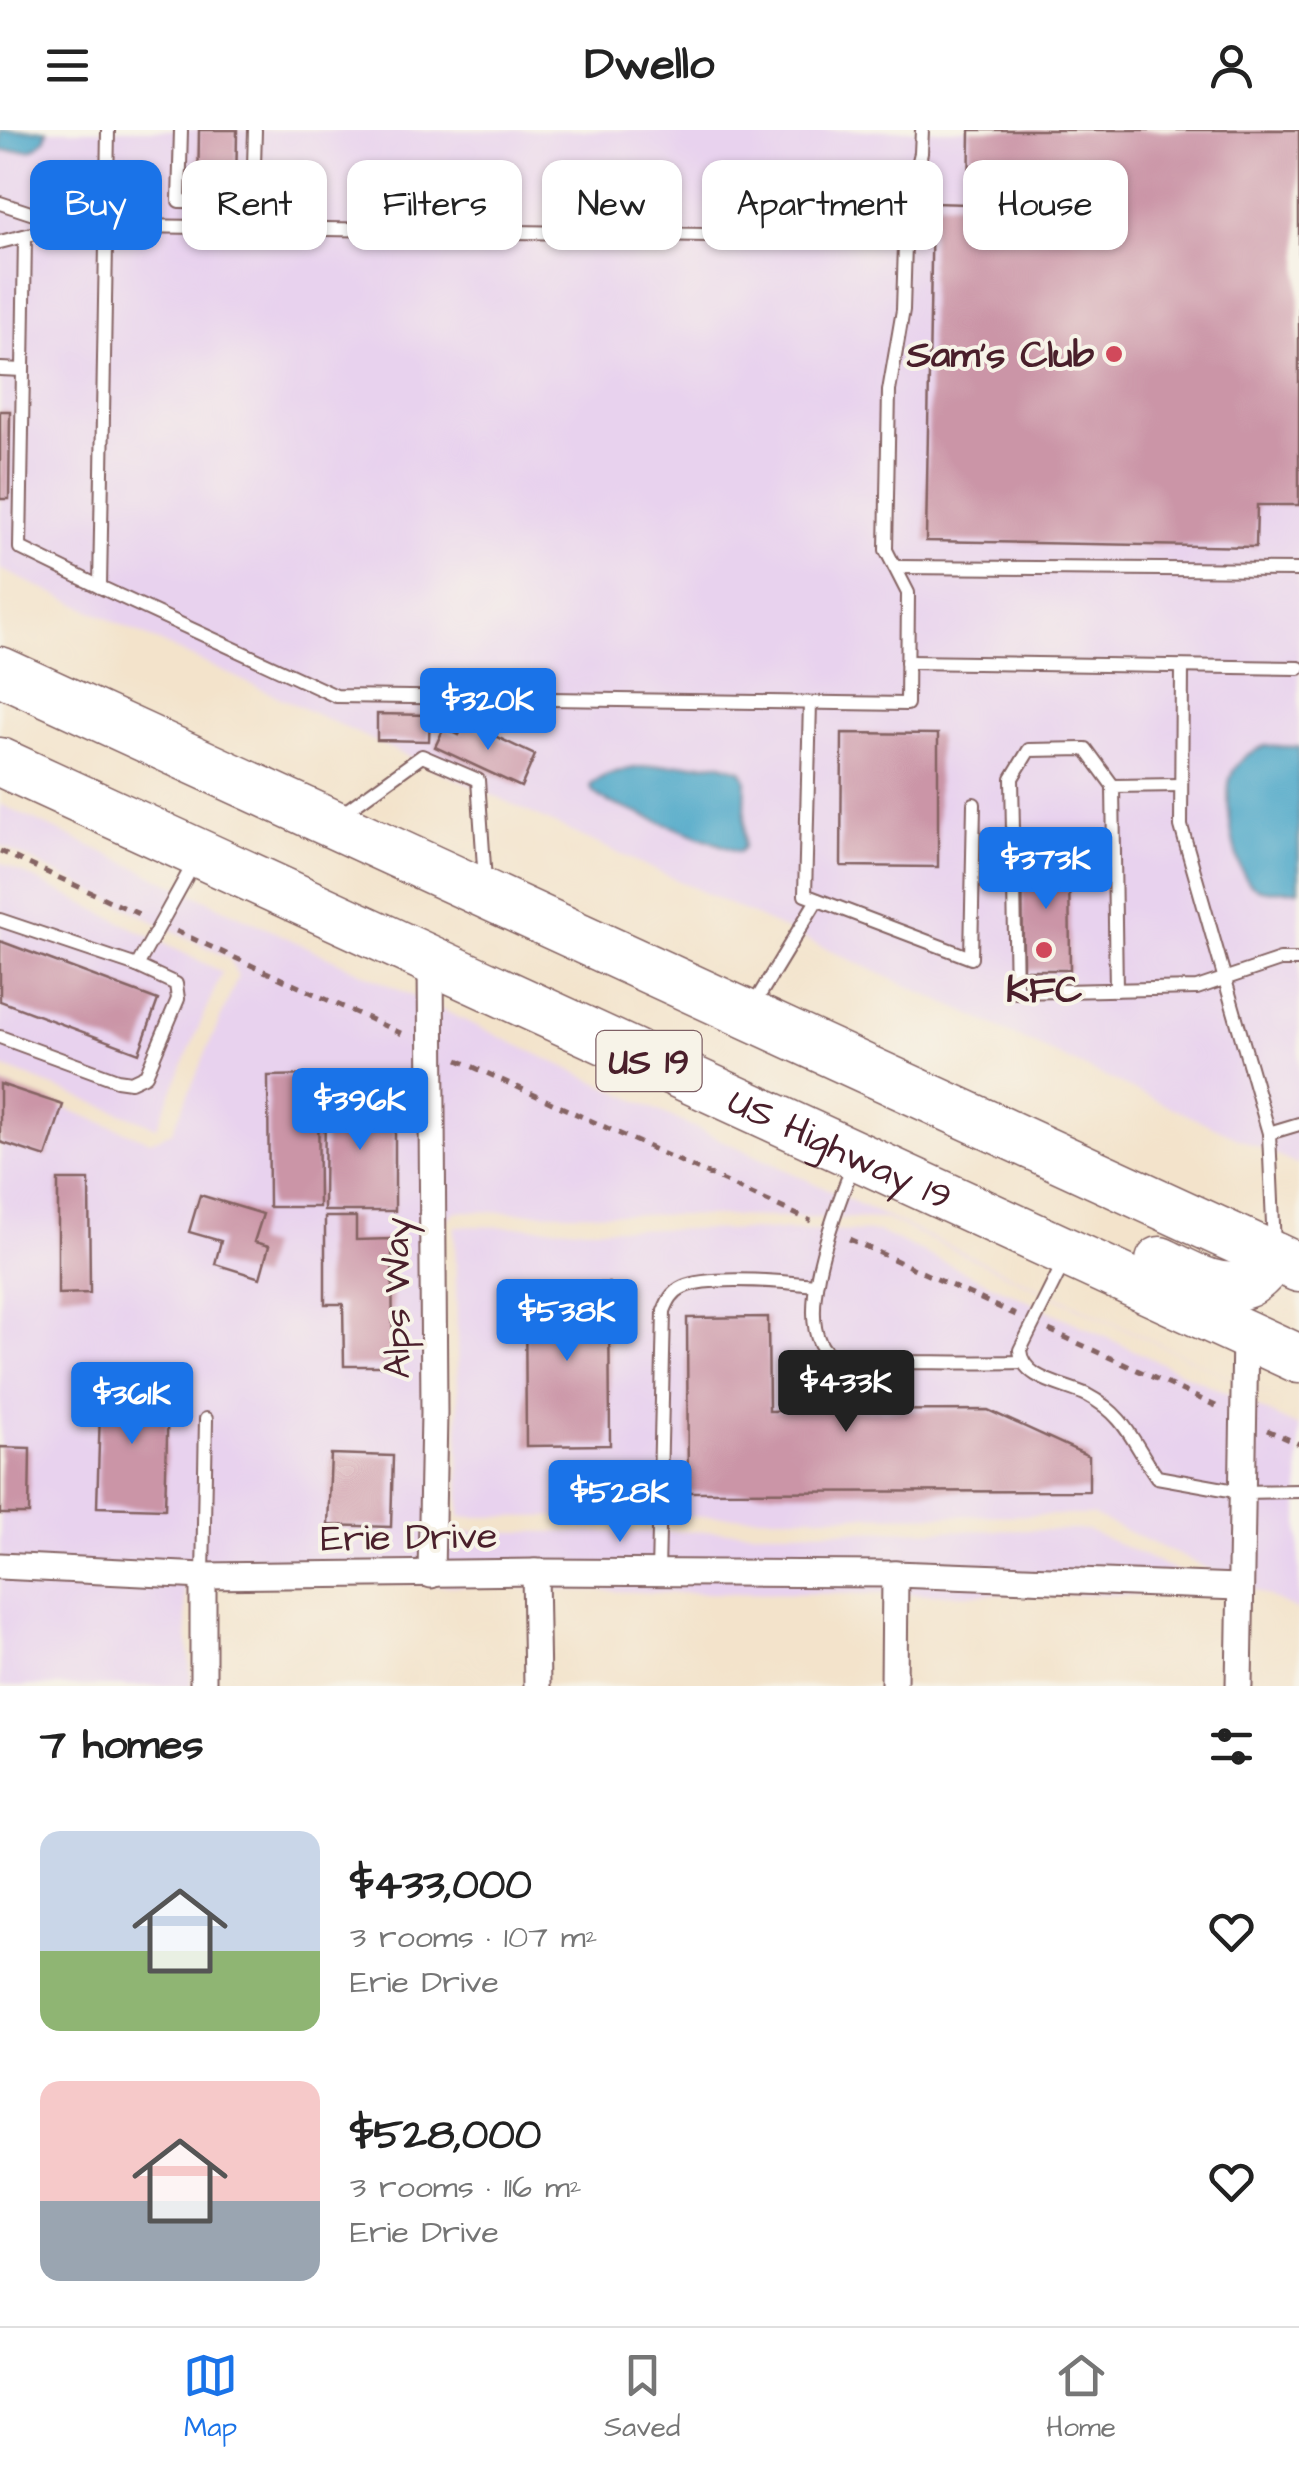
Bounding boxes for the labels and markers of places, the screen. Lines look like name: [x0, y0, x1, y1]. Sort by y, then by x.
place label: Sam's Club: [906, 330, 1095, 382]
marker: Sam's Club: [1103, 343, 1125, 365]
pin: $320K: [418, 668, 558, 753]
pin: $373K: [976, 827, 1116, 912]
marker: KFC: [1033, 939, 1055, 961]
place label: KFC: [1006, 965, 1082, 1017]
pin: $396K: [290, 1068, 430, 1153]
pin: $538K: [497, 1279, 637, 1364]
pin: $433K: [776, 1350, 916, 1435]
pin: $361K: [62, 1362, 202, 1447]
pin: $528K: [550, 1460, 690, 1545]

